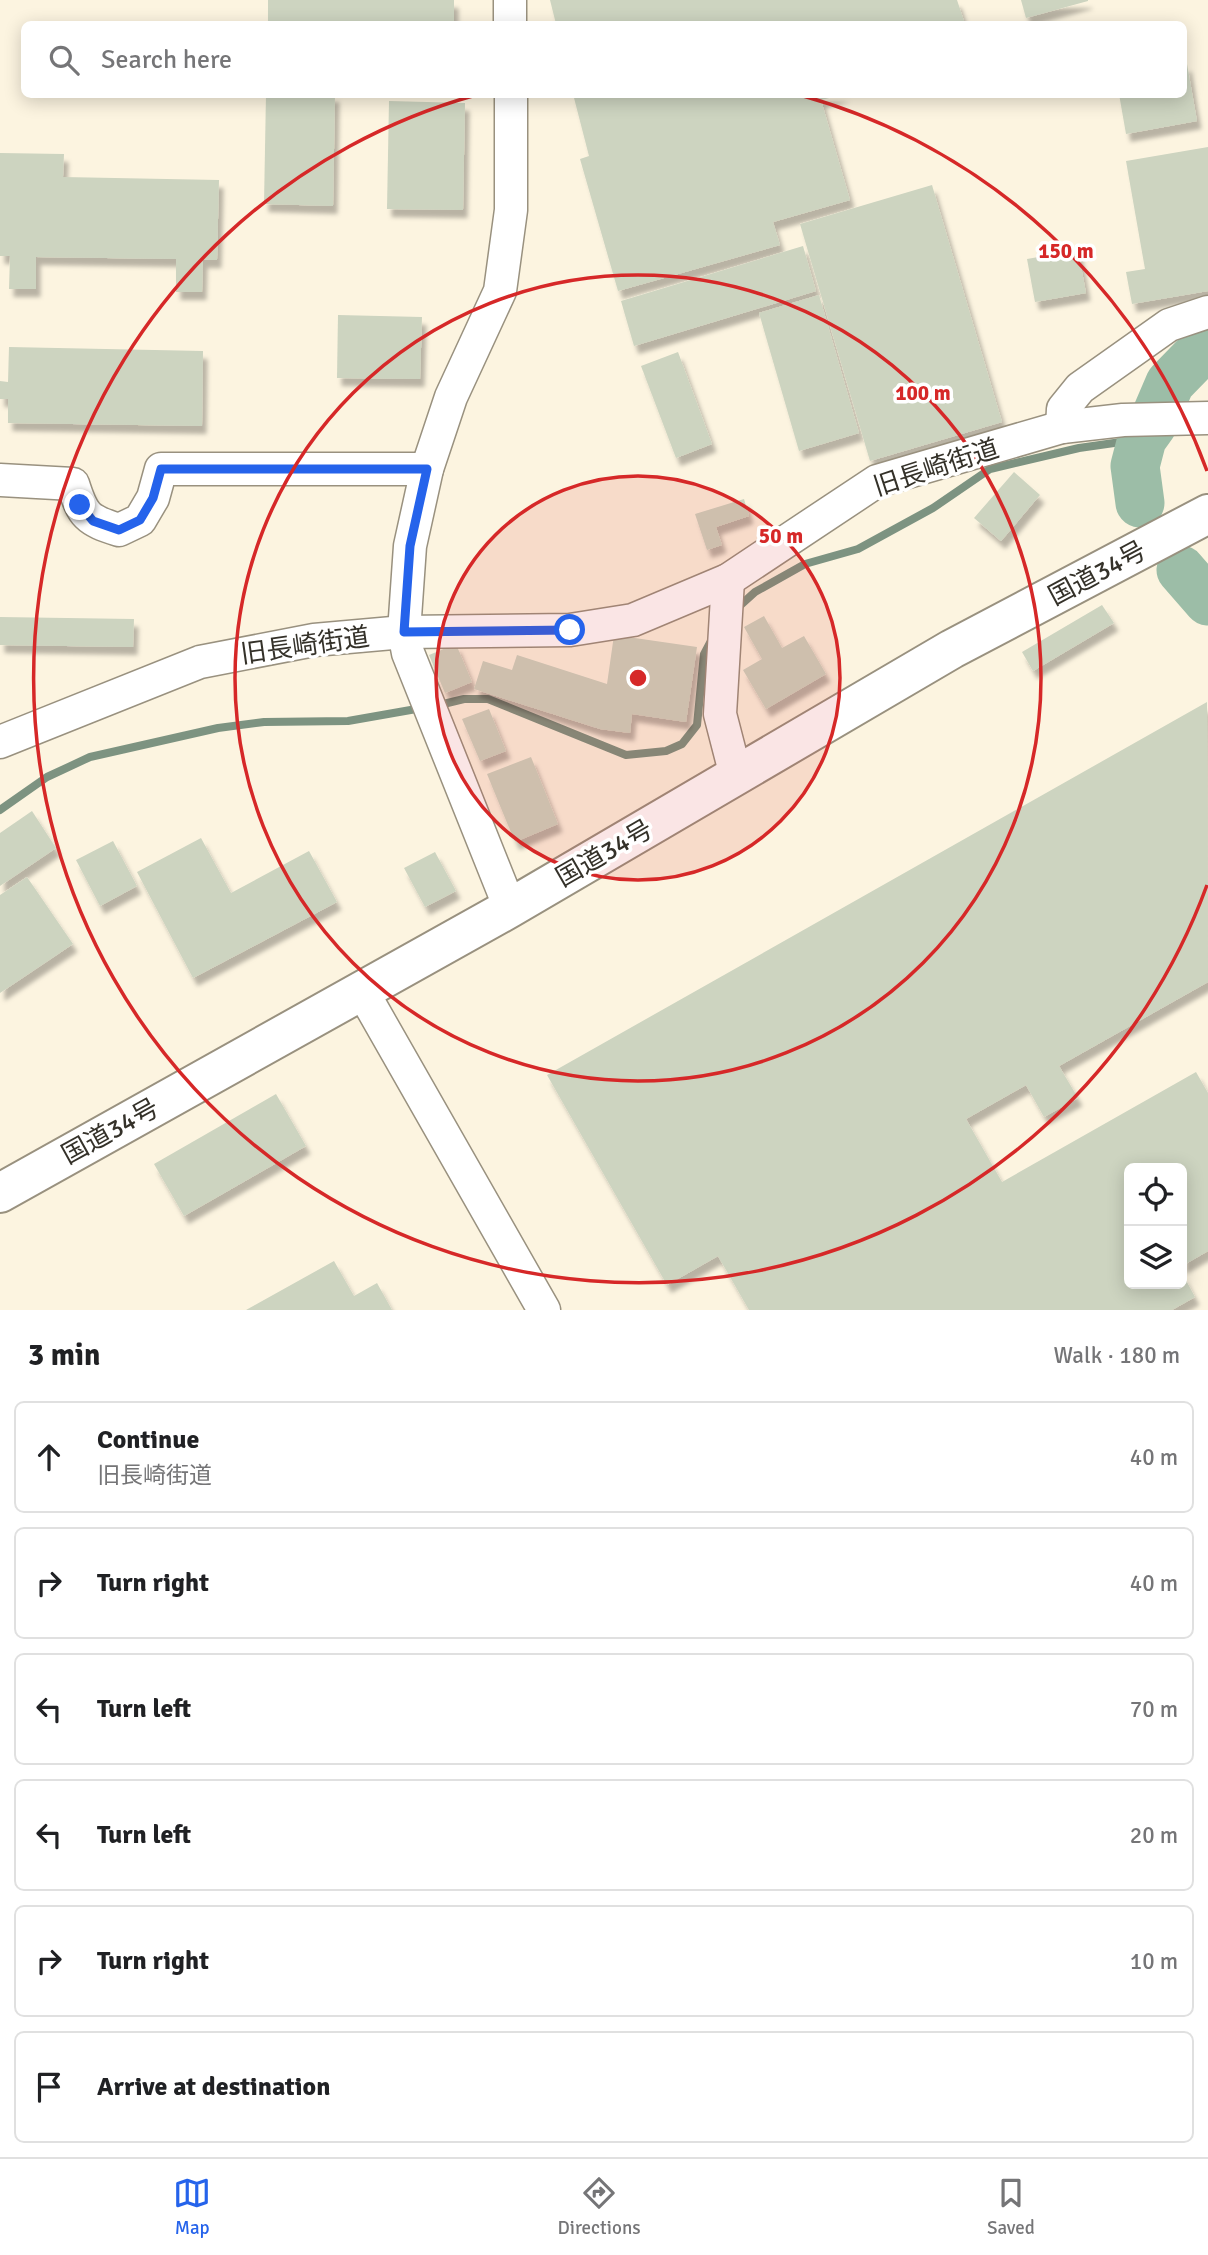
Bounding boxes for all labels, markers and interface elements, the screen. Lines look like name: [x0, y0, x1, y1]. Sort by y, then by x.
search box: [21, 21, 1187, 98]
icon: search: [45, 41, 83, 79]
text: Search here: [101, 44, 232, 76]
text: 150 m: [1038, 238, 1094, 264]
text: 100 m: [895, 380, 951, 406]
street label: 旧長崎街道: [870, 433, 1003, 503]
route end: [64, 489, 95, 520]
text: 50 m: [759, 523, 803, 549]
street label: 国道34号: [1043, 535, 1152, 613]
route start: [554, 614, 585, 645]
street label: 旧長崎街道: [239, 621, 372, 671]
centre of rings: [626, 666, 650, 690]
street label: 国道34号: [551, 813, 658, 894]
street label: 国道34号: [56, 1092, 165, 1172]
map controls: [1124, 1163, 1187, 1289]
button: locate: [1124, 1163, 1187, 1226]
button: layers: [1124, 1226, 1187, 1289]
text: 3 min: [28, 1337, 100, 1374]
text: Walk · 180 m: [1054, 1341, 1180, 1370]
text: Continue: [97, 1424, 199, 1456]
icon: ahead: [30, 1438, 68, 1476]
text: 40 m: [1130, 1443, 1178, 1472]
text: 旧長崎街道: [97, 1461, 212, 1490]
icon: right: [30, 1564, 68, 1602]
text: Turn right: [97, 1567, 209, 1599]
text: 40 m: [1130, 1569, 1178, 1598]
icon: left: [30, 1690, 68, 1728]
text: Turn left: [97, 1693, 191, 1725]
text: 70 m: [1130, 1695, 1178, 1724]
icon: left: [30, 1816, 68, 1854]
text: Turn left: [97, 1819, 191, 1851]
text: 20 m: [1130, 1821, 1178, 1850]
icon: right: [30, 1942, 68, 1980]
text: Turn right: [97, 1945, 209, 1977]
text: 10 m: [1130, 1947, 1178, 1976]
icon: arrive: [30, 2068, 68, 2106]
text: Arrive at destination: [97, 2071, 330, 2103]
tab: Map: [173, 2174, 211, 2240]
tab: Directions: [558, 2174, 641, 2240]
tab: Saved: [987, 2174, 1035, 2240]

